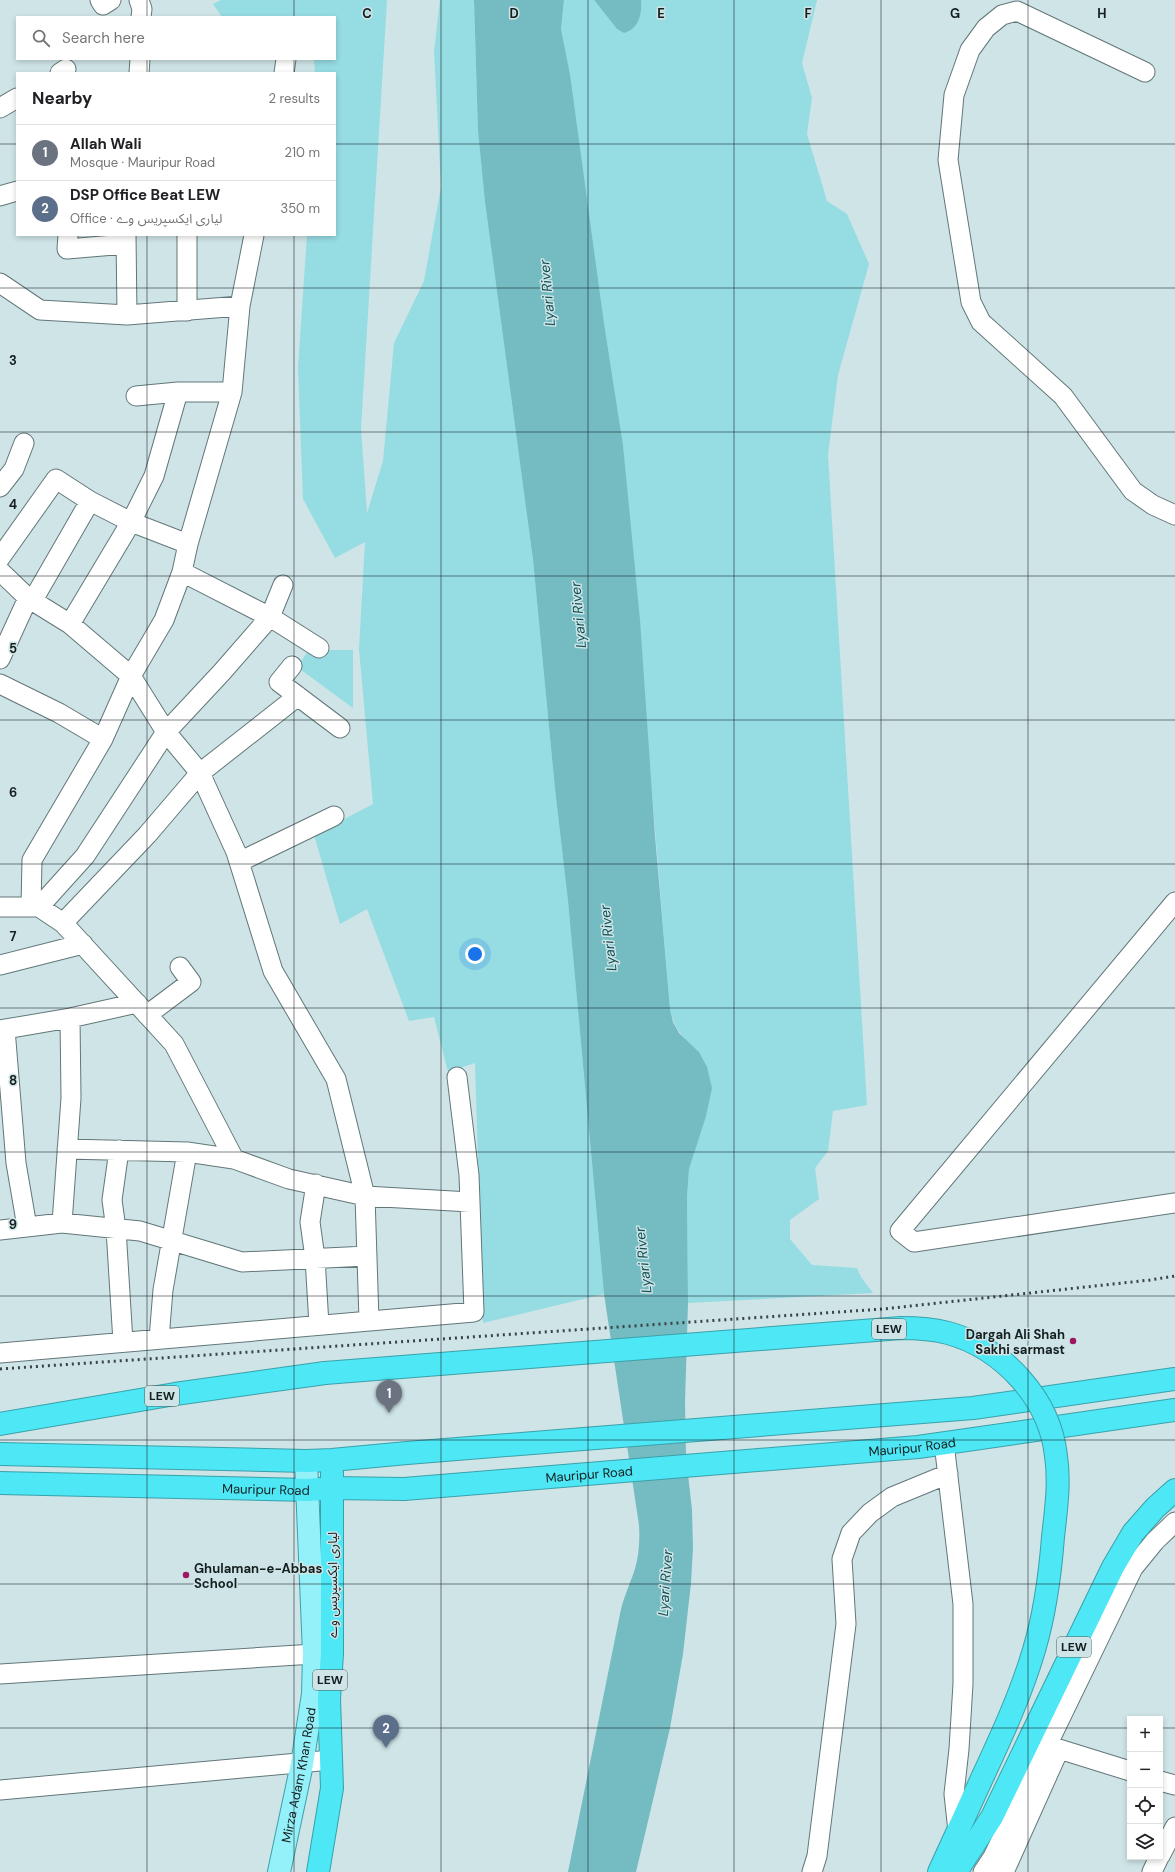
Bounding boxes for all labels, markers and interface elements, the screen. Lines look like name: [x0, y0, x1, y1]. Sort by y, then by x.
text: C: [362, 5, 372, 22]
text: D: [509, 5, 519, 22]
text: E: [657, 5, 665, 22]
text: F: [804, 5, 812, 22]
text: G: [950, 5, 960, 22]
text: H: [1097, 5, 1107, 22]
search box: [16, 16, 336, 60]
icon: search: [30, 27, 52, 49]
text: Search here: [62, 28, 145, 48]
text: Nearby: [32, 87, 92, 109]
text: 2 results: [269, 90, 320, 107]
text: Allah Wali: [70, 134, 142, 154]
text: 1: [43, 144, 47, 161]
text: 210 m: [285, 144, 320, 161]
text: Mosque · Mauripur Road: [70, 154, 215, 171]
text: DSP Office Beat LEW: [70, 185, 220, 205]
text: 2: [41, 200, 49, 217]
text: 350 m: [280, 200, 320, 217]
text: Office · لیاری ایکسپریس وے: [70, 210, 222, 227]
water label: Lyari River: [535, 258, 559, 327]
text: 3: [9, 352, 17, 369]
text: 4: [9, 496, 17, 513]
water label: Lyari River: [566, 580, 590, 649]
text: 5: [9, 640, 17, 657]
text: 6: [9, 784, 17, 801]
water label: Lyari River: [595, 903, 620, 972]
text: 7: [10, 928, 17, 945]
your location: [465, 944, 485, 964]
text: 8: [9, 1072, 17, 1089]
text: 9: [9, 1216, 17, 1233]
water label: Lyari River: [630, 1225, 655, 1294]
road number: LEW: [872, 1319, 906, 1339]
place label: Dargah Ali Shah Sakhi sarmast: [966, 1326, 1065, 1358]
marker: Dargah Ali Shah Sakhi sarmast: [1068, 1336, 1078, 1346]
pin: 1: [376, 1380, 402, 1413]
road number: LEW: [145, 1386, 179, 1406]
street label: Mauripur Road: [868, 1434, 957, 1460]
street label: Mauripur Road: [545, 1462, 634, 1486]
street label: Mauripur Road: [222, 1480, 310, 1499]
street label: لیاری ایکسپریس وے: [324, 1532, 342, 1638]
water label: Lyari River: [654, 1548, 676, 1617]
place label: Ghulaman-e-Abbas School: [194, 1560, 322, 1592]
marker: Ghulaman-e-Abbas School: [181, 1570, 191, 1580]
road number: LEW: [1057, 1637, 1091, 1657]
road number: LEW: [313, 1670, 347, 1690]
street label: Mirza Adam Khan Road: [277, 1706, 320, 1844]
pin: 2: [373, 1715, 399, 1748]
map controls: [1127, 1716, 1163, 1860]
button: +: [1127, 1716, 1163, 1752]
button: −: [1127, 1752, 1163, 1788]
button: locate: [1127, 1788, 1163, 1824]
button: layers: [1127, 1824, 1163, 1860]

